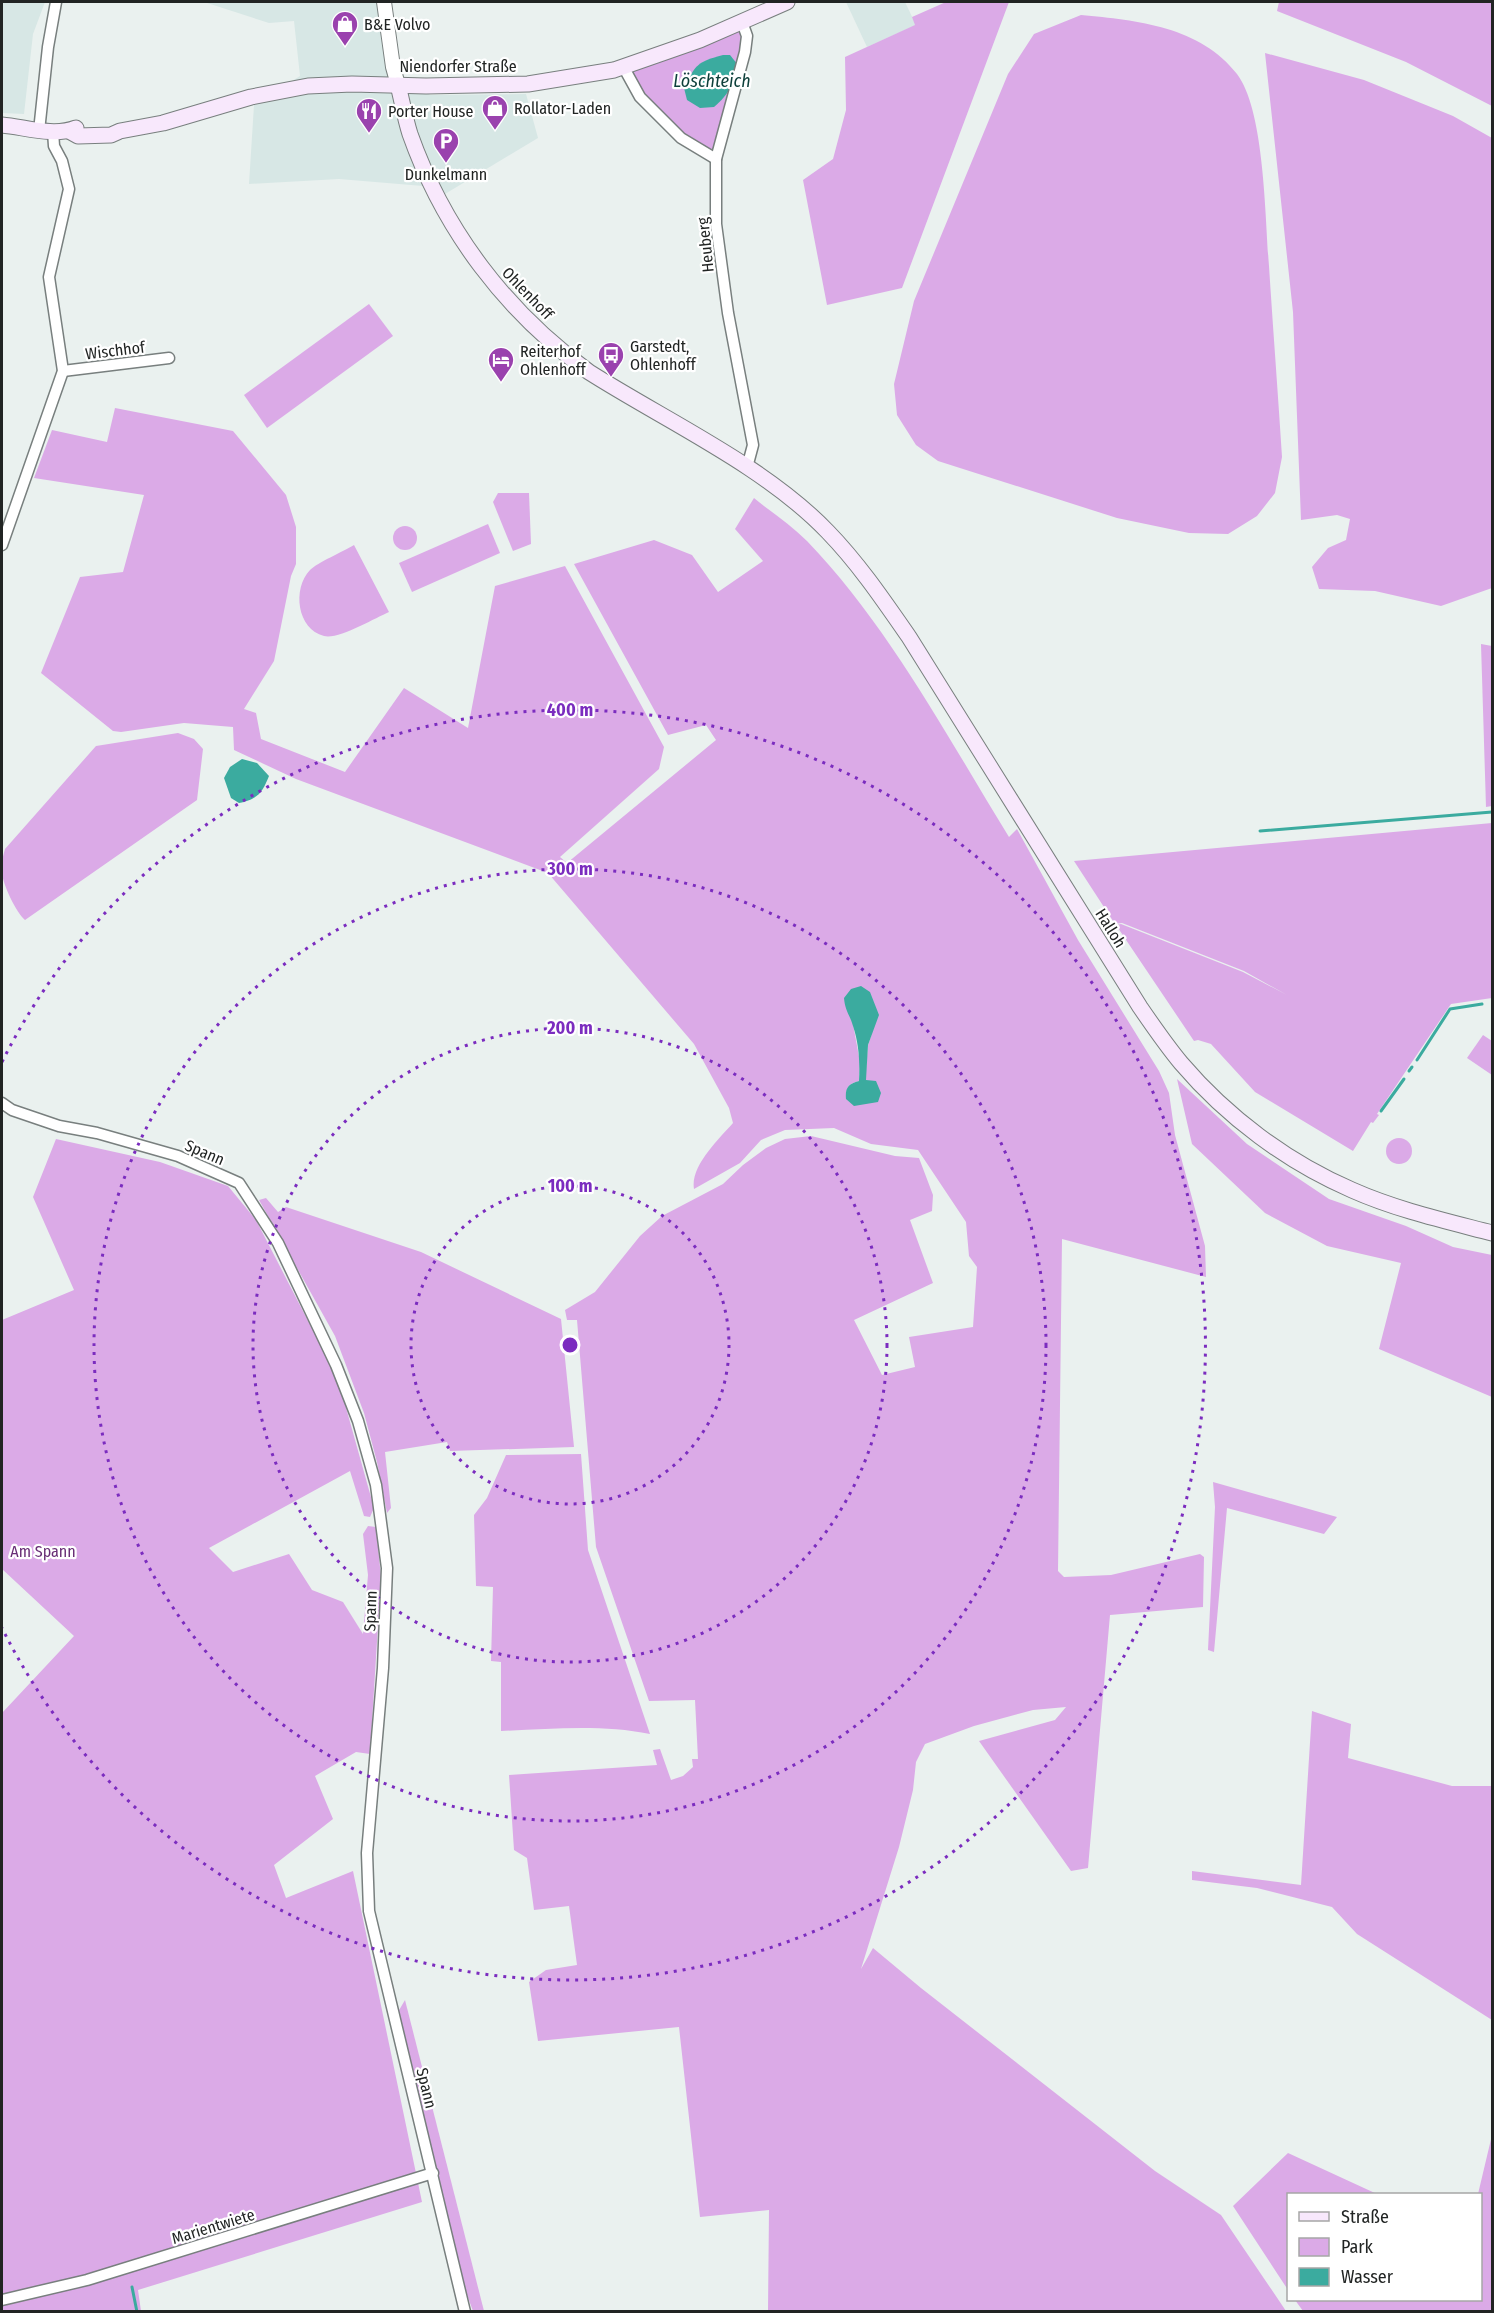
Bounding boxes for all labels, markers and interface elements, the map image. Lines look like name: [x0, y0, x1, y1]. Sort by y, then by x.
shop icon: B&E Volvo: [330, 9, 360, 47]
place label: B&E Volvo: [364, 15, 430, 34]
street label: Niendorfer Straße: [399, 57, 517, 76]
water label: Löschteich: [673, 70, 751, 92]
shop icon: Rollator-Laden: [480, 93, 510, 131]
restaurant icon: Porter House: [354, 96, 384, 134]
place label: Rollator-Laden: [514, 99, 611, 118]
place label: Porter House: [388, 102, 473, 121]
parking icon: Dunkelmann: [431, 126, 461, 164]
place label: Dunkelmann: [405, 165, 487, 184]
street label: Heuberg: [693, 216, 718, 273]
street label: Ohlenhoff: [498, 263, 558, 324]
street label: Wischhof: [84, 337, 147, 364]
place label: Garstedt, Ohlenhoff: [630, 337, 697, 374]
bus stop icon: Garstedt, Ohlenhoff: [596, 340, 626, 378]
place label: Reiterhof Ohlenhoff: [520, 342, 587, 379]
hotel icon: Reiterhof Ohlenhoff: [486, 345, 516, 383]
text: 400 m: [547, 699, 593, 721]
text: 300 m: [546, 858, 593, 880]
street label: Halloh: [1091, 905, 1130, 951]
text: 200 m: [546, 1017, 593, 1039]
street label: Spann: [182, 1136, 227, 1169]
text: 100 m: [548, 1175, 592, 1197]
centre of rings: [560, 1335, 580, 1355]
park label: Am Spann: [10, 1542, 76, 1561]
street label: Spann: [360, 1590, 381, 1632]
street label: Spann: [412, 2066, 441, 2110]
legend: [1287, 2193, 1482, 2301]
street label: Marientwiete: [169, 2205, 257, 2248]
text: Straße: [1341, 2206, 1389, 2228]
text: Park: [1341, 2236, 1374, 2258]
text: Wasser: [1341, 2266, 1394, 2288]

